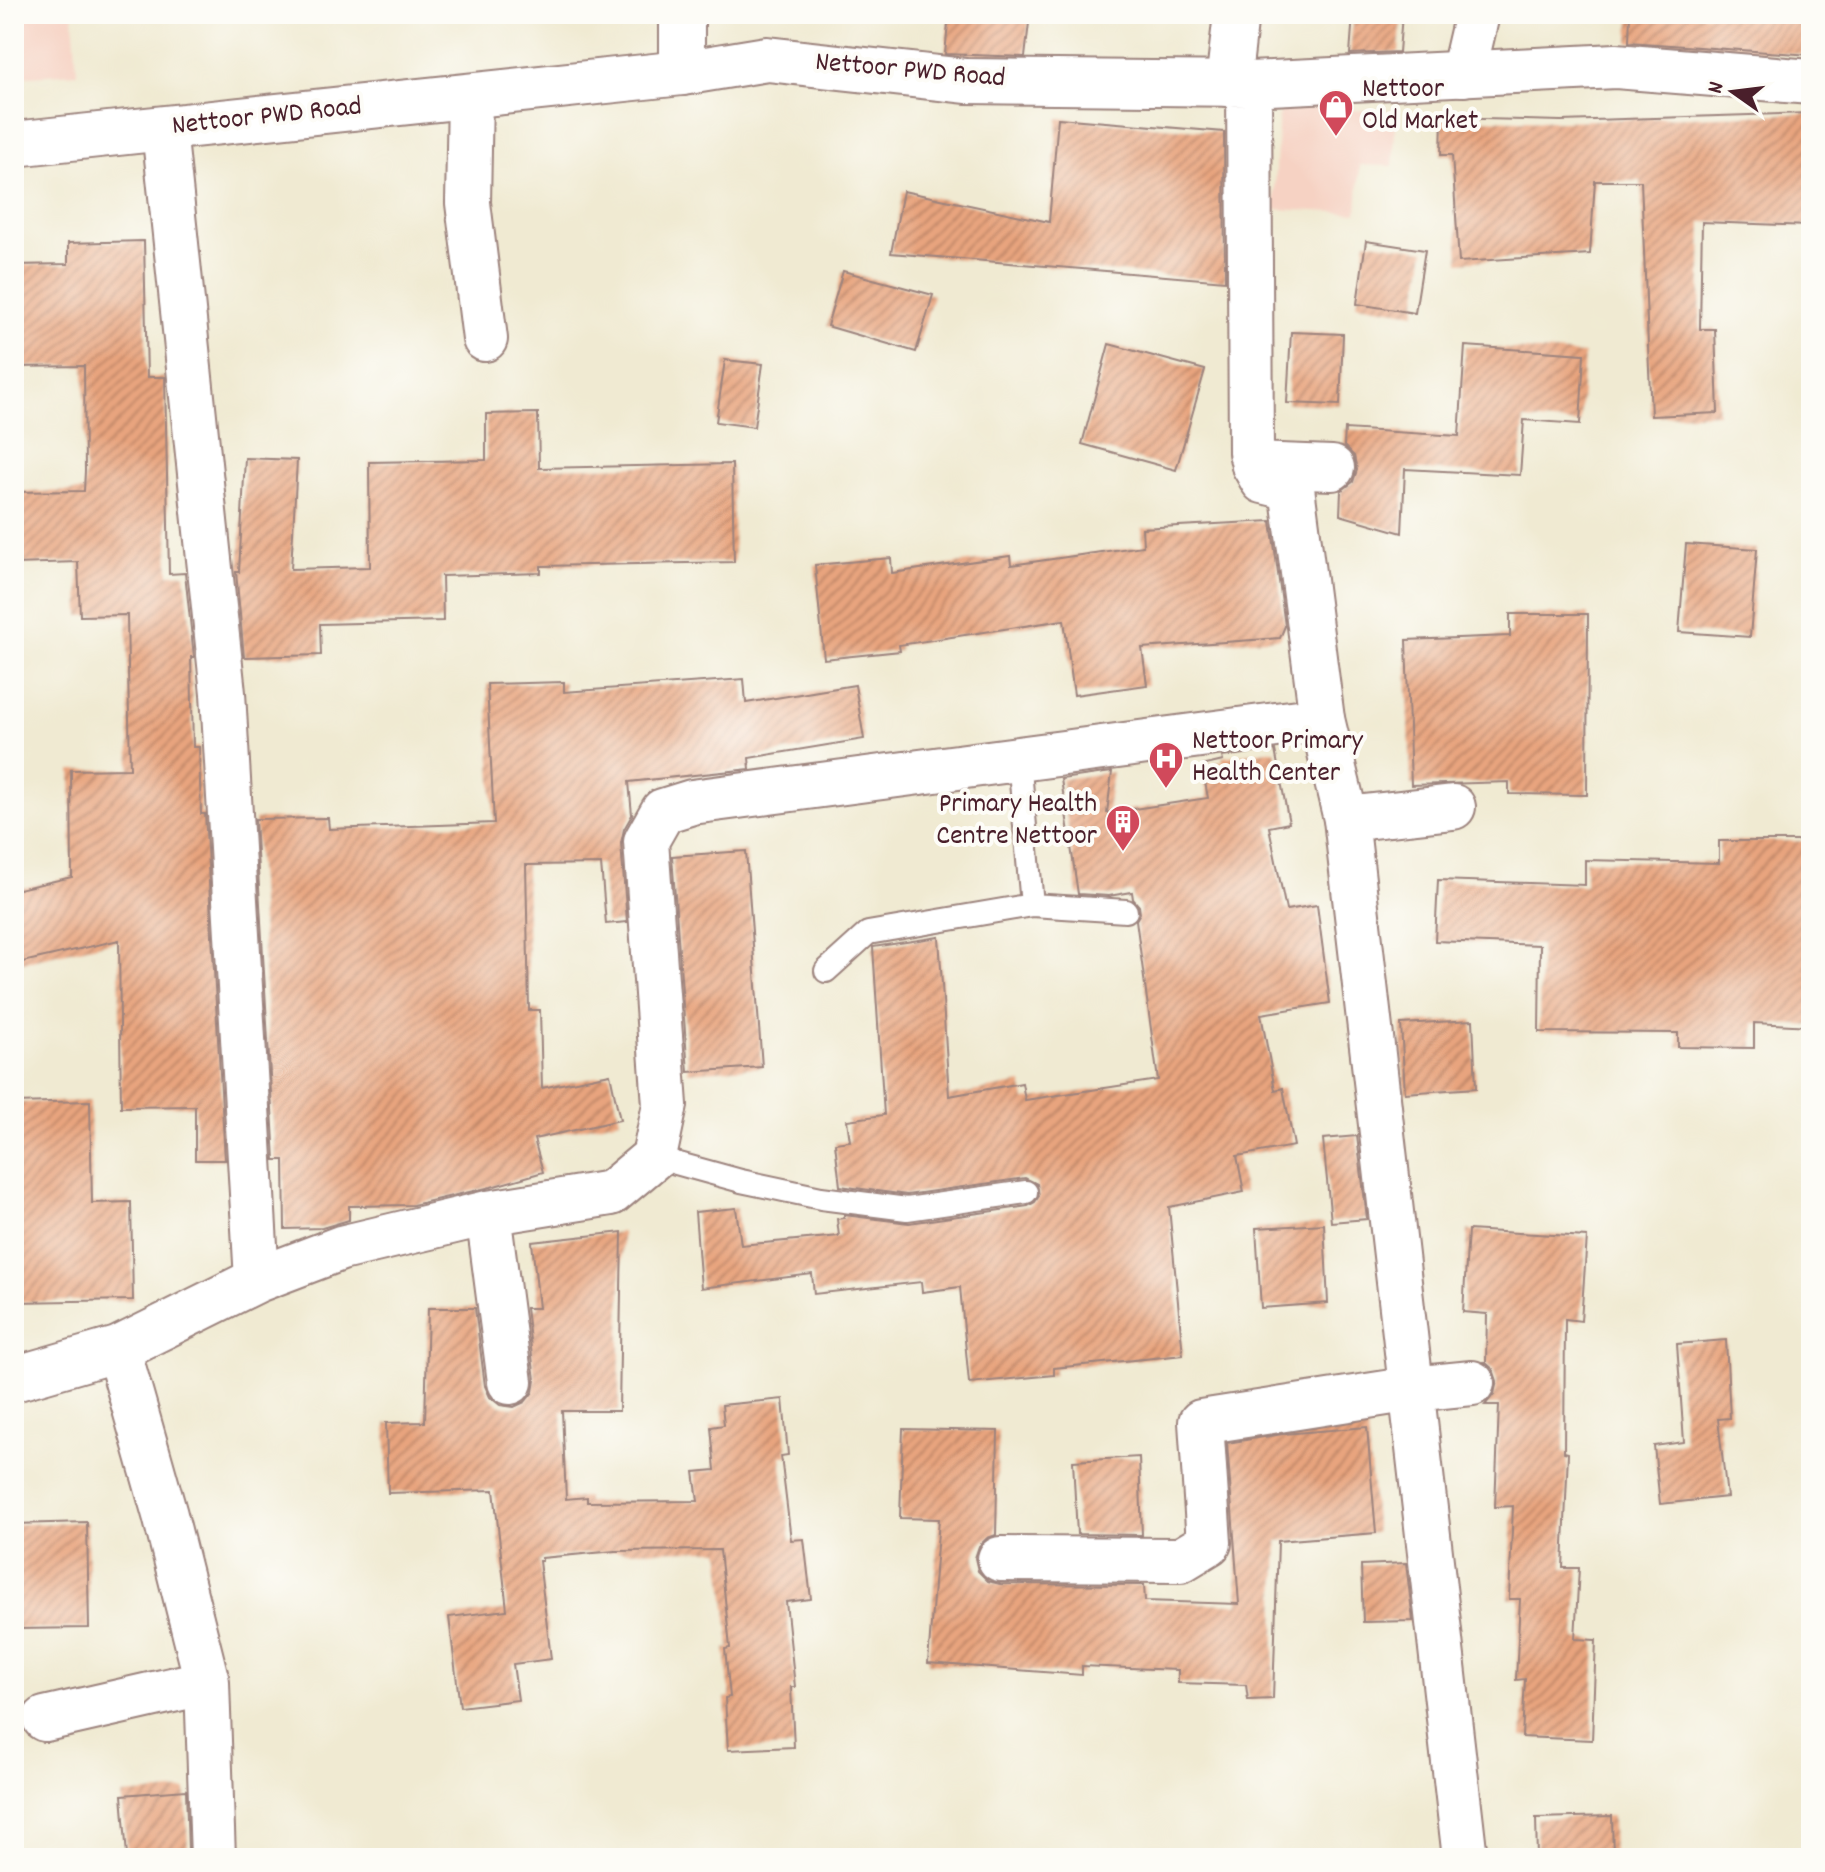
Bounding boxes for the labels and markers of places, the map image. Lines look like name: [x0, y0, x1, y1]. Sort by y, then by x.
place label: Nettoor Old Market: [1362, 71, 1478, 143]
shop icon: Nettoor Old Market: [1317, 88, 1355, 138]
place label: Nettoor Primary Health Center: [1192, 723, 1364, 795]
hospital icon: Nettoor Primary Health Center: [1147, 740, 1185, 790]
place label: Primary Health Centre Nettoor: [936, 786, 1098, 858]
building icon: Primary Health Centre Nettoor: [1104, 803, 1142, 853]

